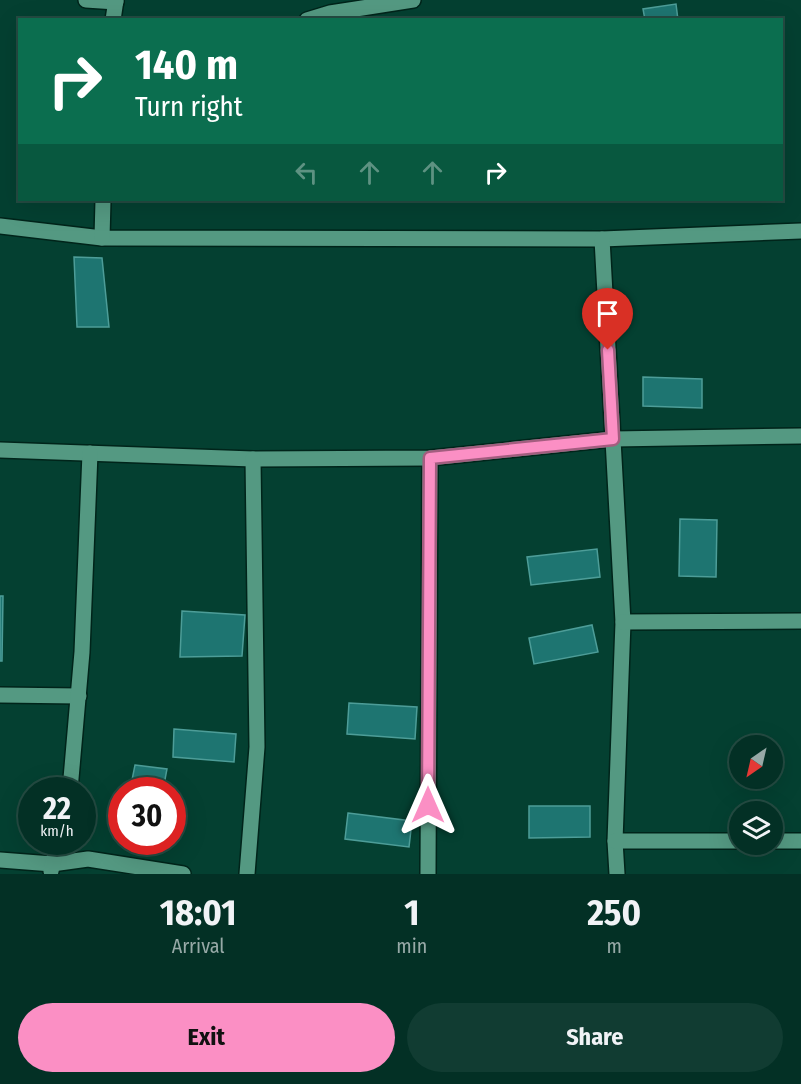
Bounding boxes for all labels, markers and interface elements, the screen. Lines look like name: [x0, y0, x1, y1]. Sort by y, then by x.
text: 140 m: [135, 40, 238, 90]
icon: right: [36, 42, 114, 120]
text: Turn right: [135, 91, 243, 123]
icon: left: [290, 156, 323, 189]
icon: ahead: [353, 156, 386, 189]
icon: ahead: [416, 156, 449, 189]
icon: right: [479, 156, 512, 189]
pin: [582, 288, 633, 350]
icon: arrive: [591, 297, 624, 330]
north arrow: [729, 735, 783, 789]
map controls: [729, 735, 783, 855]
position arrow: [396, 773, 460, 837]
speed limit sign: 30: [108, 777, 186, 855]
text: 22: [43, 791, 71, 827]
button: layers: [729, 801, 783, 855]
text: km/h: [40, 822, 74, 840]
text: 18:01: [160, 891, 236, 935]
text: 1: [404, 891, 419, 935]
text: 250: [587, 891, 641, 935]
text: Arrival: [172, 934, 225, 958]
text: min: [396, 934, 427, 958]
text: m: [606, 934, 622, 958]
button: Exit: [18, 1003, 395, 1072]
button: Share: [407, 1003, 783, 1072]

